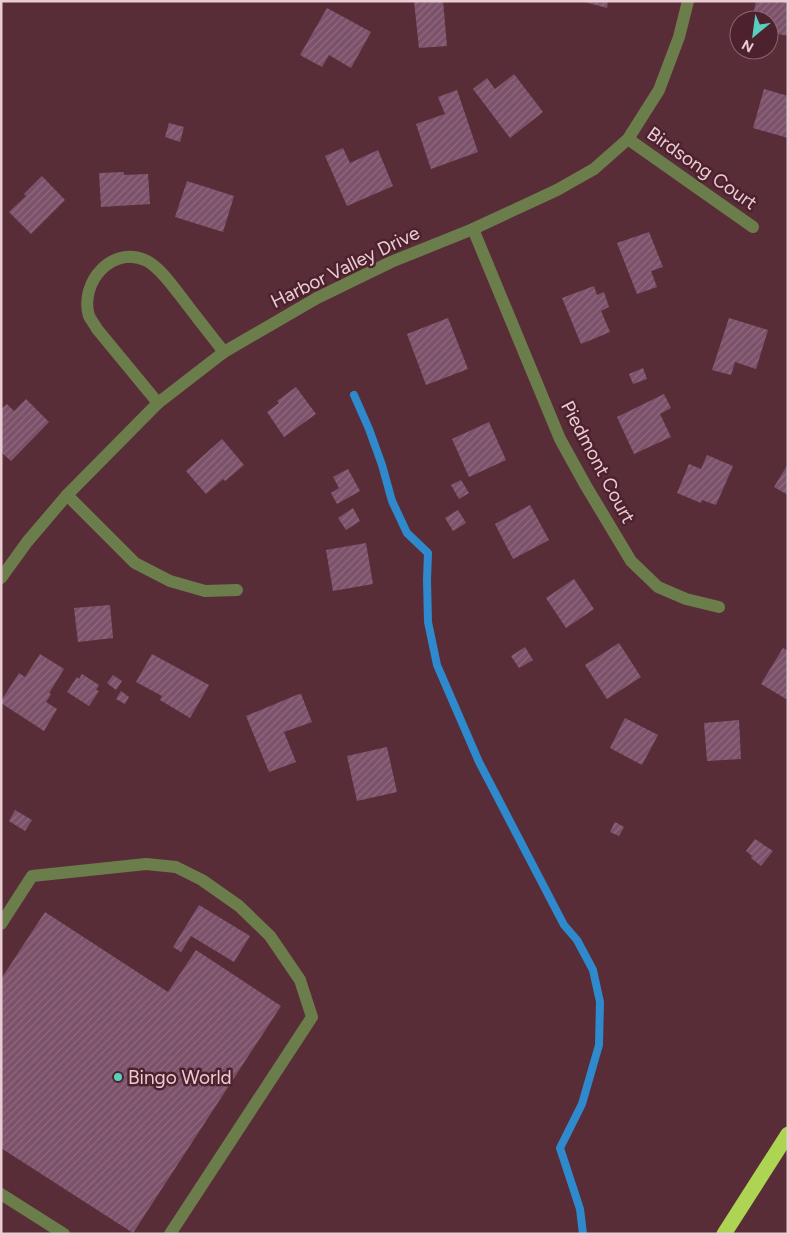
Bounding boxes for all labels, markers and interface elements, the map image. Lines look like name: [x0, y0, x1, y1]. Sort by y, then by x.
north arrow: [729, 10, 779, 60]
text: N: [739, 36, 757, 56]
street label: Birdsong Court: [643, 122, 761, 214]
street label: Harbor Valley Drive: [267, 221, 423, 313]
street label: Piedmont Court: [556, 397, 640, 527]
place label: Bingo World: [128, 1066, 232, 1089]
marker: Bingo World: [112, 1071, 124, 1083]

